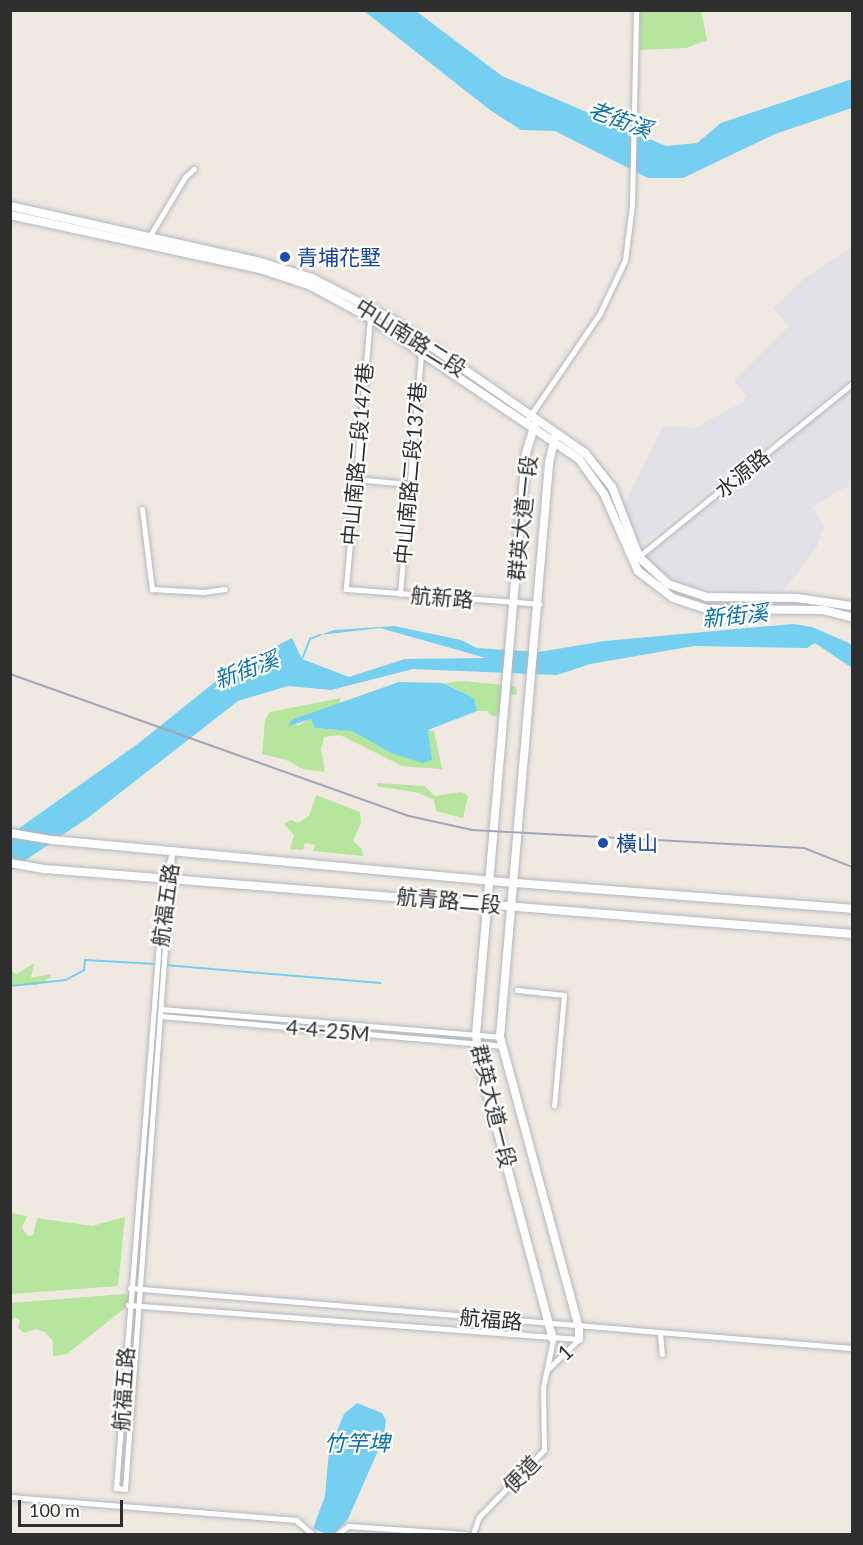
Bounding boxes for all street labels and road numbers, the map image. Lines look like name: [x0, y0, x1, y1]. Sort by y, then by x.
street label: 中山南路二段: [351, 293, 471, 381]
street label: 中山南路二段147巷: [336, 361, 378, 547]
street label: 中山南路二段137巷: [389, 380, 431, 566]
street label: 水源路: [710, 443, 774, 503]
street label: 群英大道一段: [503, 454, 541, 582]
street label: 航新路: [410, 582, 474, 612]
street label: 航福五路: [147, 862, 183, 948]
street label: 航青路二段: [396, 883, 502, 917]
street label: 4-4-25M: [285, 1014, 371, 1046]
street label: 群英大道一段: [467, 1042, 521, 1170]
street label: 航福路: [459, 1304, 523, 1334]
street label: 1: [552, 1339, 578, 1365]
street label: 航福五路: [108, 1346, 138, 1432]
street label: 便道: [497, 1450, 545, 1498]

